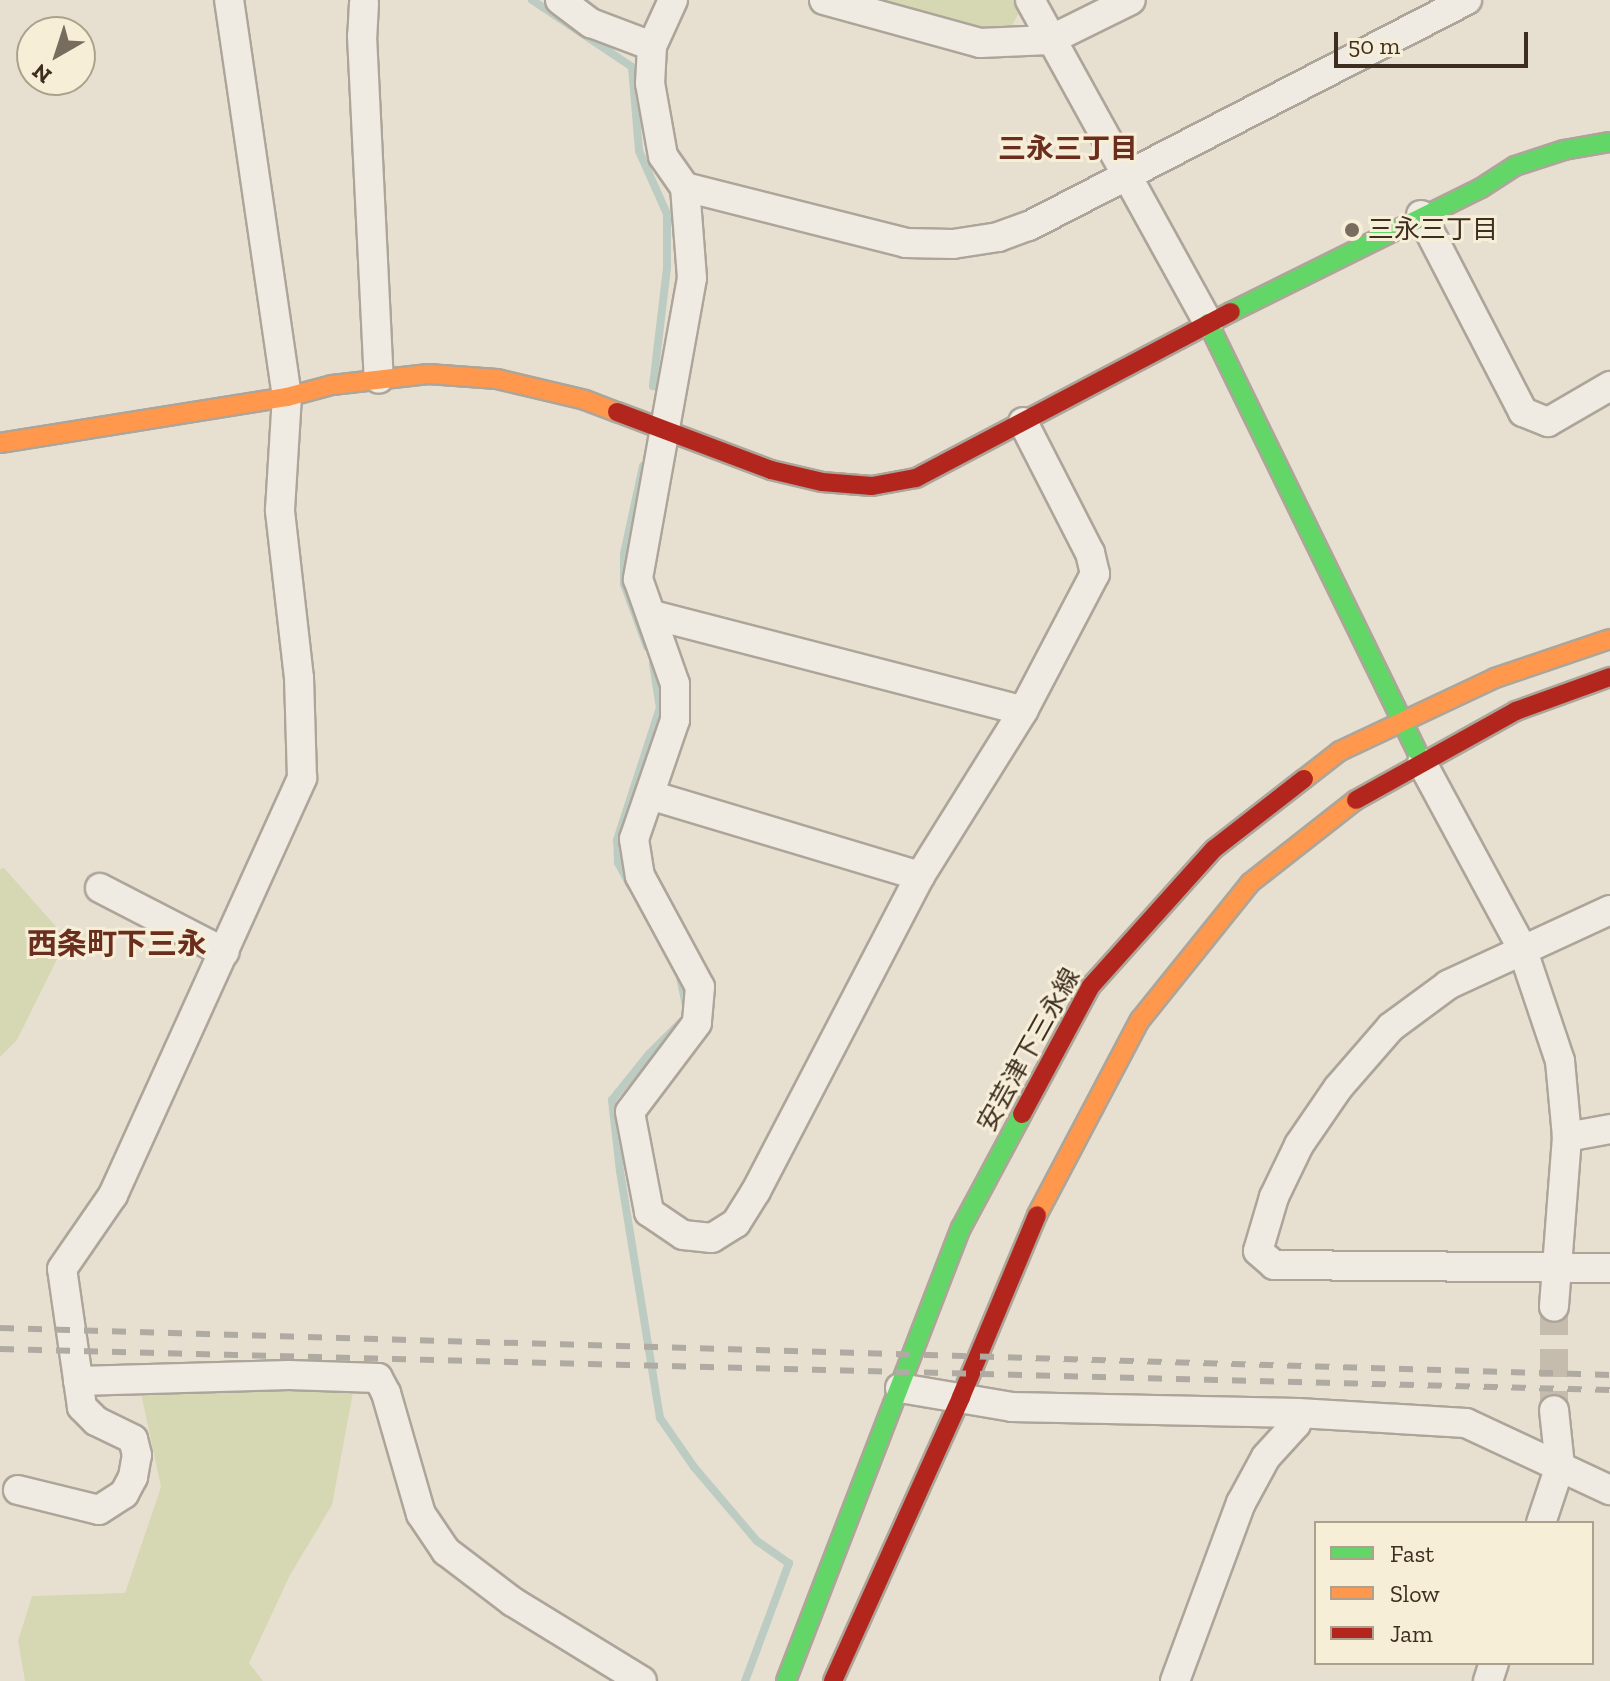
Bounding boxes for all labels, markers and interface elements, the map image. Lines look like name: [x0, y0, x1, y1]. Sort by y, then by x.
north arrow: [16, 16, 96, 96]
scale bar: [1338, 16, 1532, 66]
text: 50 m: [1348, 31, 1400, 60]
text: N: [27, 58, 57, 89]
district label: 三永三丁目: [998, 132, 1138, 166]
place label: 三永三丁目: [1368, 214, 1498, 246]
marker: 三永三丁目: [1343, 221, 1361, 239]
district label: 西条町下三永: [27, 926, 207, 962]
street label: 安芸津下三永線: [971, 963, 1087, 1137]
legend: [1314, 1521, 1594, 1665]
text: Fast: [1390, 1539, 1434, 1568]
text: Slow: [1390, 1579, 1440, 1608]
text: Jam: [1390, 1619, 1433, 1648]

